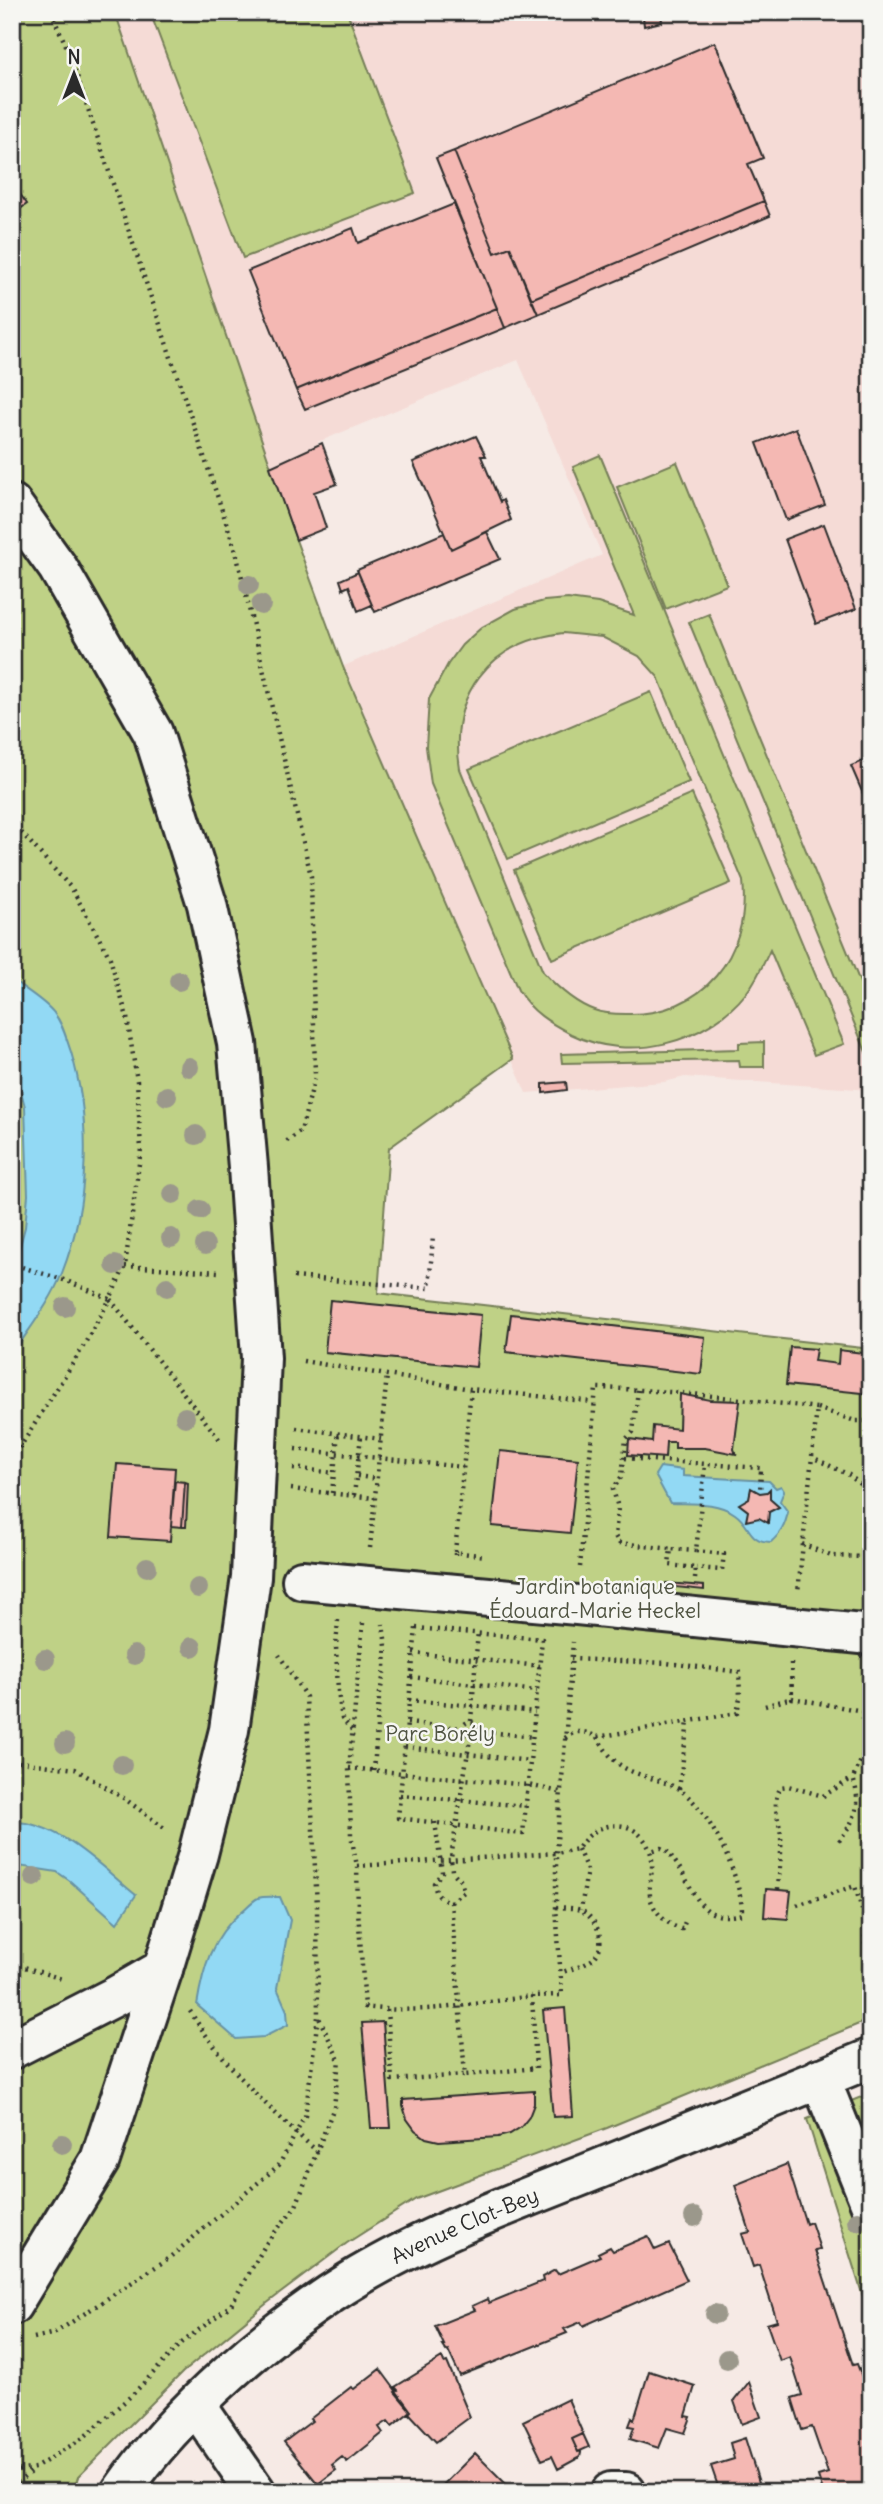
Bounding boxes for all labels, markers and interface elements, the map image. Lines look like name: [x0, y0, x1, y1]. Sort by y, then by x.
north arrow: [38, 38, 108, 108]
text: N: [67, 45, 81, 69]
park label: Jardin botanique Édouard-Marie Heckel: [489, 1573, 701, 1624]
park label: Parc Borély: [385, 1720, 495, 1747]
street label: Avenue Clot-Bey: [386, 2181, 542, 2269]

